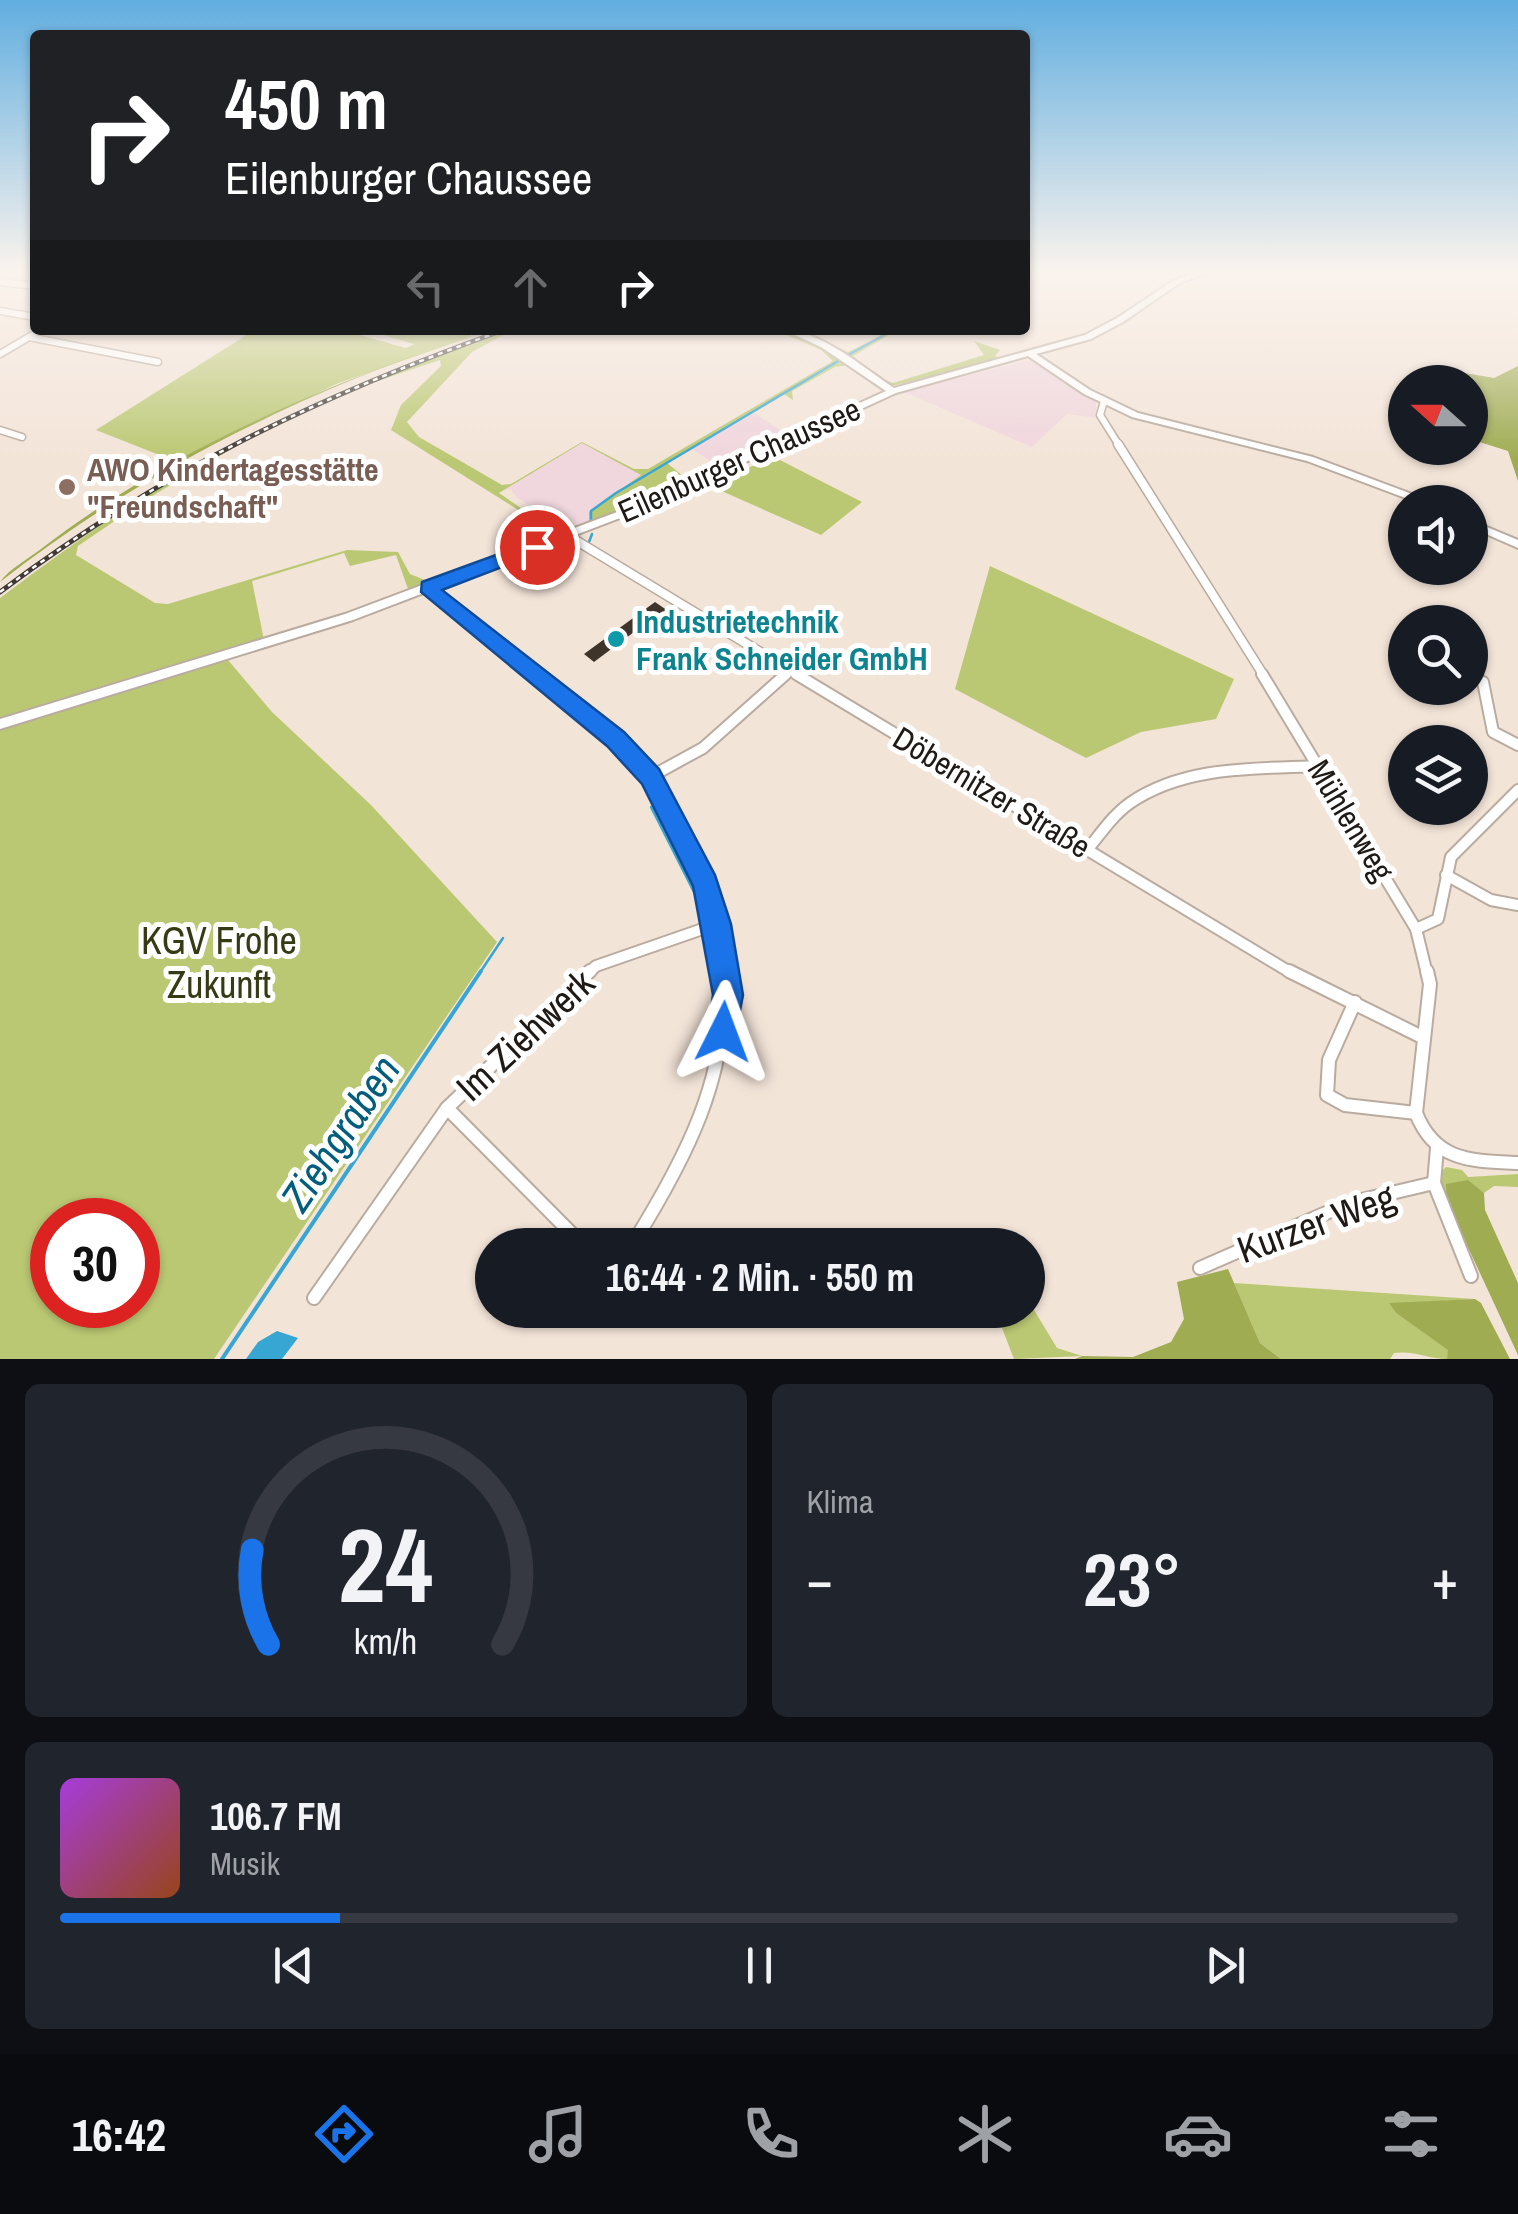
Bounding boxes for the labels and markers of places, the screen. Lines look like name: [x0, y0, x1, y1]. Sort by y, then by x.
place label: AWO Kindertagesstätte "Freundschaft": [87, 448, 379, 528]
marker: AWO Kindertagesstätte "Freundschaft": [56, 476, 78, 498]
pin: [495, 505, 580, 590]
place label: Industrietechnik Frank Schneider GmbH: [636, 600, 928, 680]
marker: Industrietechnik Frank Schneider GmbH: [605, 628, 627, 650]

